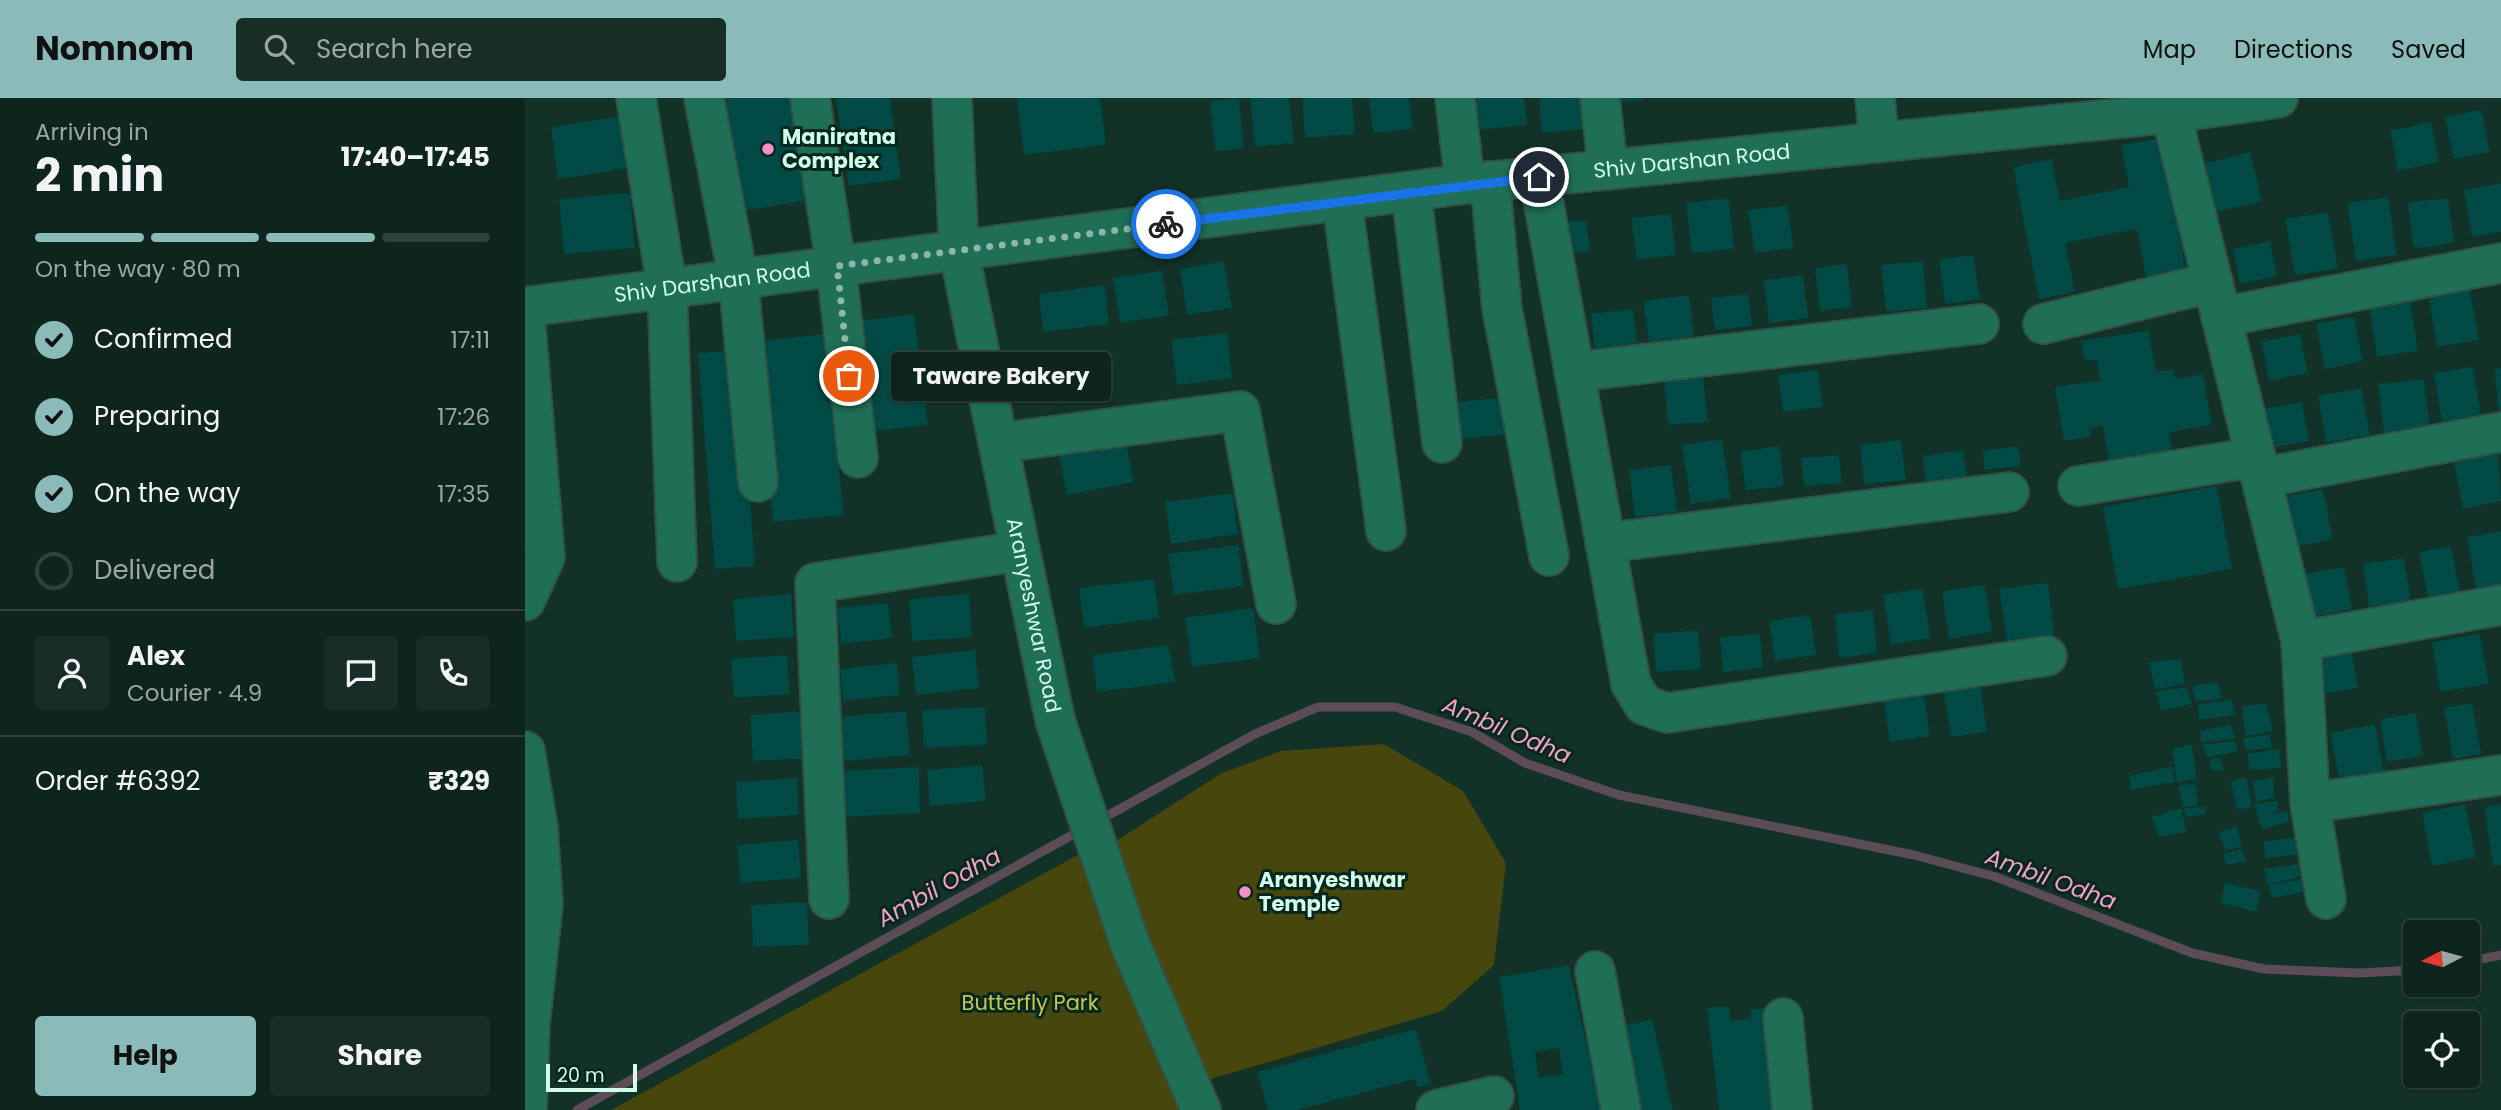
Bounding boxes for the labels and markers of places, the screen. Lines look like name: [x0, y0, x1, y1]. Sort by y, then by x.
place label: Maniratna Complex: [782, 122, 896, 175]
marker: Maniratna Complex: [760, 141, 776, 157]
pin: [1509, 147, 1569, 207]
pin: [819, 346, 879, 406]
callout: Taware Bakery: [891, 352, 1111, 400]
place label: Aranyeshwar Temple: [1259, 865, 1405, 918]
marker: Aranyeshwar Temple: [1237, 884, 1253, 900]

